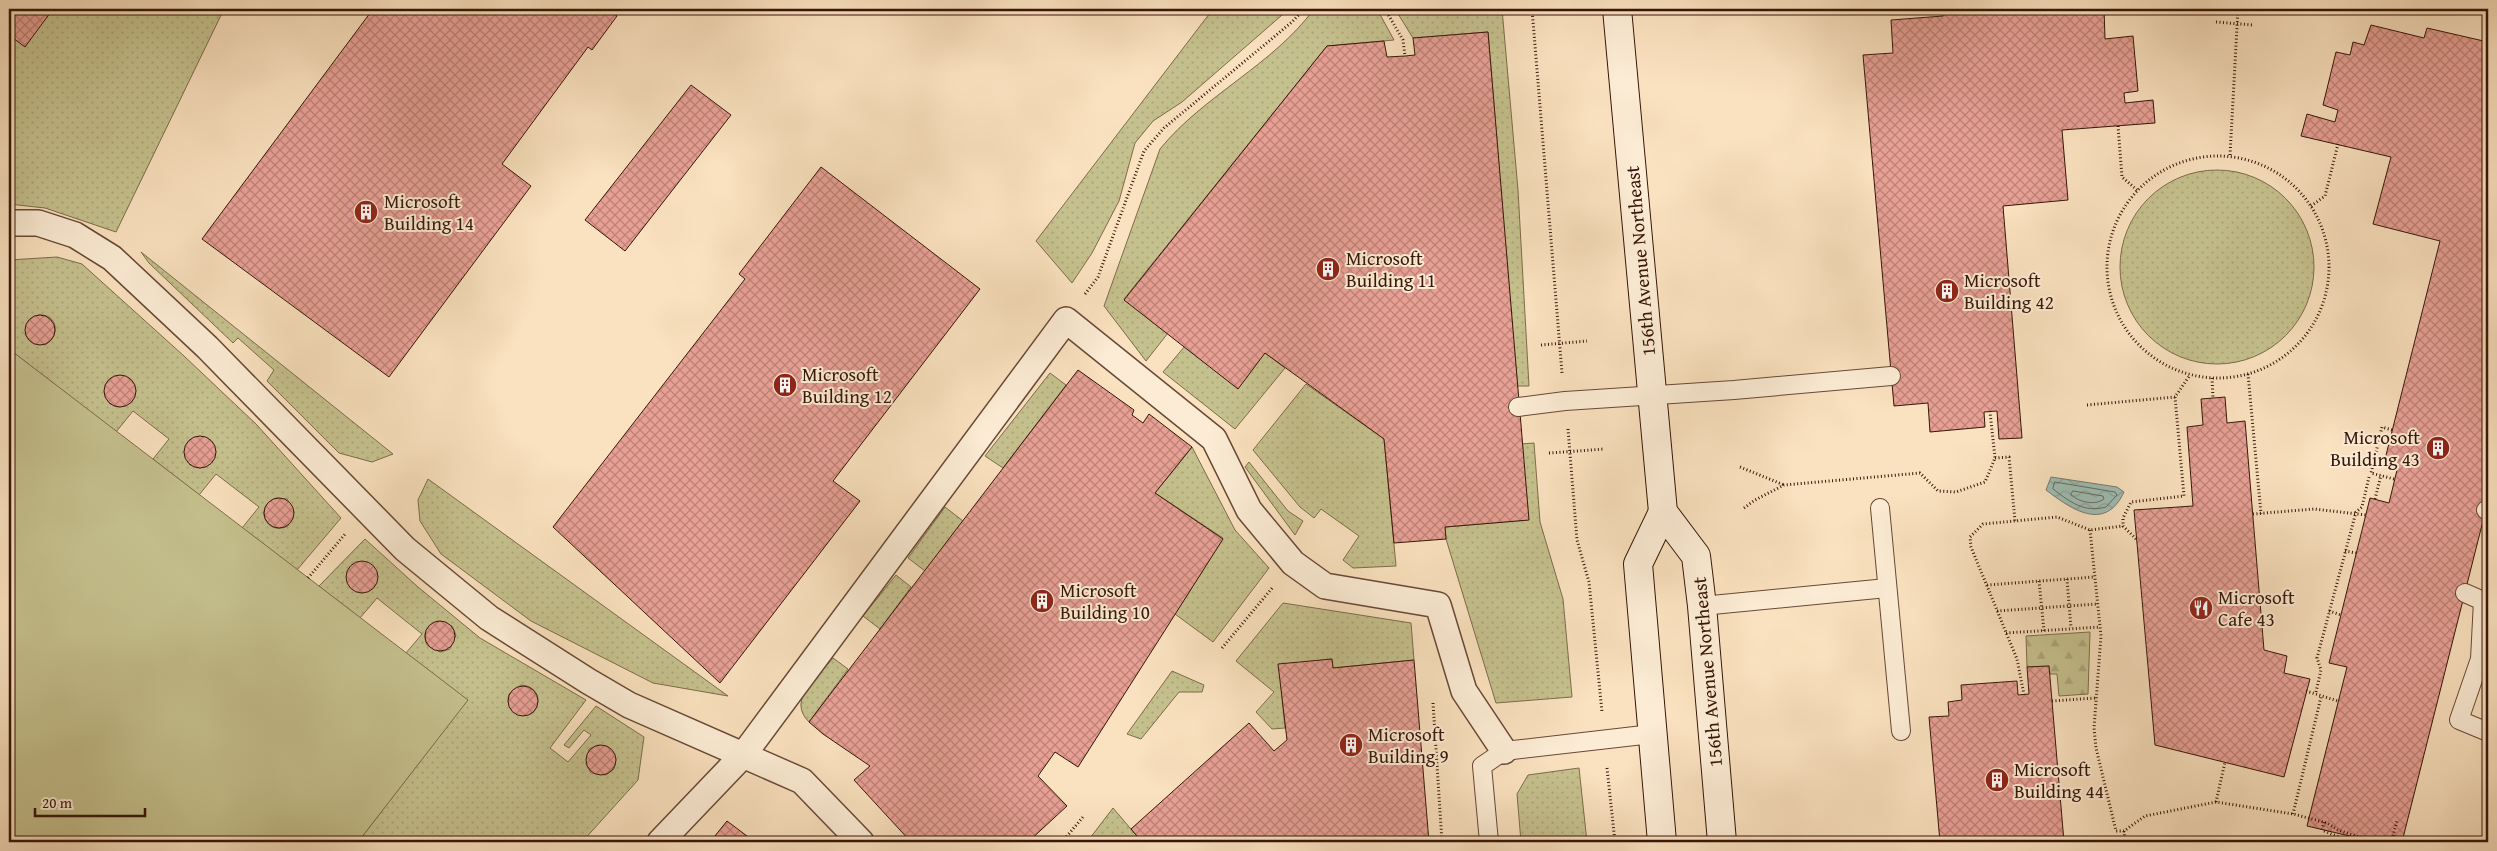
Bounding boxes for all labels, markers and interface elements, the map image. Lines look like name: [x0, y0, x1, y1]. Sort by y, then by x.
street label: 156th Avenue Northeast: [1618, 164, 1662, 357]
place label: Microsoft Building 14: [384, 187, 474, 237]
building icon: Microsoft Building 14: [353, 199, 379, 225]
place label: Microsoft Building 11: [1346, 244, 1436, 294]
building icon: Microsoft Building 11: [1315, 256, 1341, 282]
place label: Microsoft Building 42: [1964, 266, 2054, 316]
building icon: Microsoft Building 42: [1934, 278, 1960, 304]
place label: Microsoft Building 12: [802, 360, 892, 410]
building icon: Microsoft Building 12: [772, 372, 798, 398]
place label: Microsoft Building 43: [2330, 423, 2420, 473]
building icon: Microsoft Building 43: [2425, 435, 2451, 461]
street label: 156th Avenue Northeast: [1685, 575, 1729, 768]
place label: Microsoft Building 10: [1060, 576, 1150, 626]
place label: Microsoft Cafe 43: [2218, 583, 2295, 633]
building icon: Microsoft Building 10: [1029, 588, 1055, 614]
restaurant icon: Microsoft Cafe 43: [2188, 595, 2214, 621]
place label: Microsoft Building 9: [1368, 720, 1449, 770]
building icon: Microsoft Building 9: [1338, 732, 1364, 758]
place label: Microsoft Building 44: [2014, 755, 2104, 805]
building icon: Microsoft Building 44: [1984, 767, 2010, 793]
scale bar: [35, 786, 145, 818]
text: 20 m: [42, 792, 73, 813]

